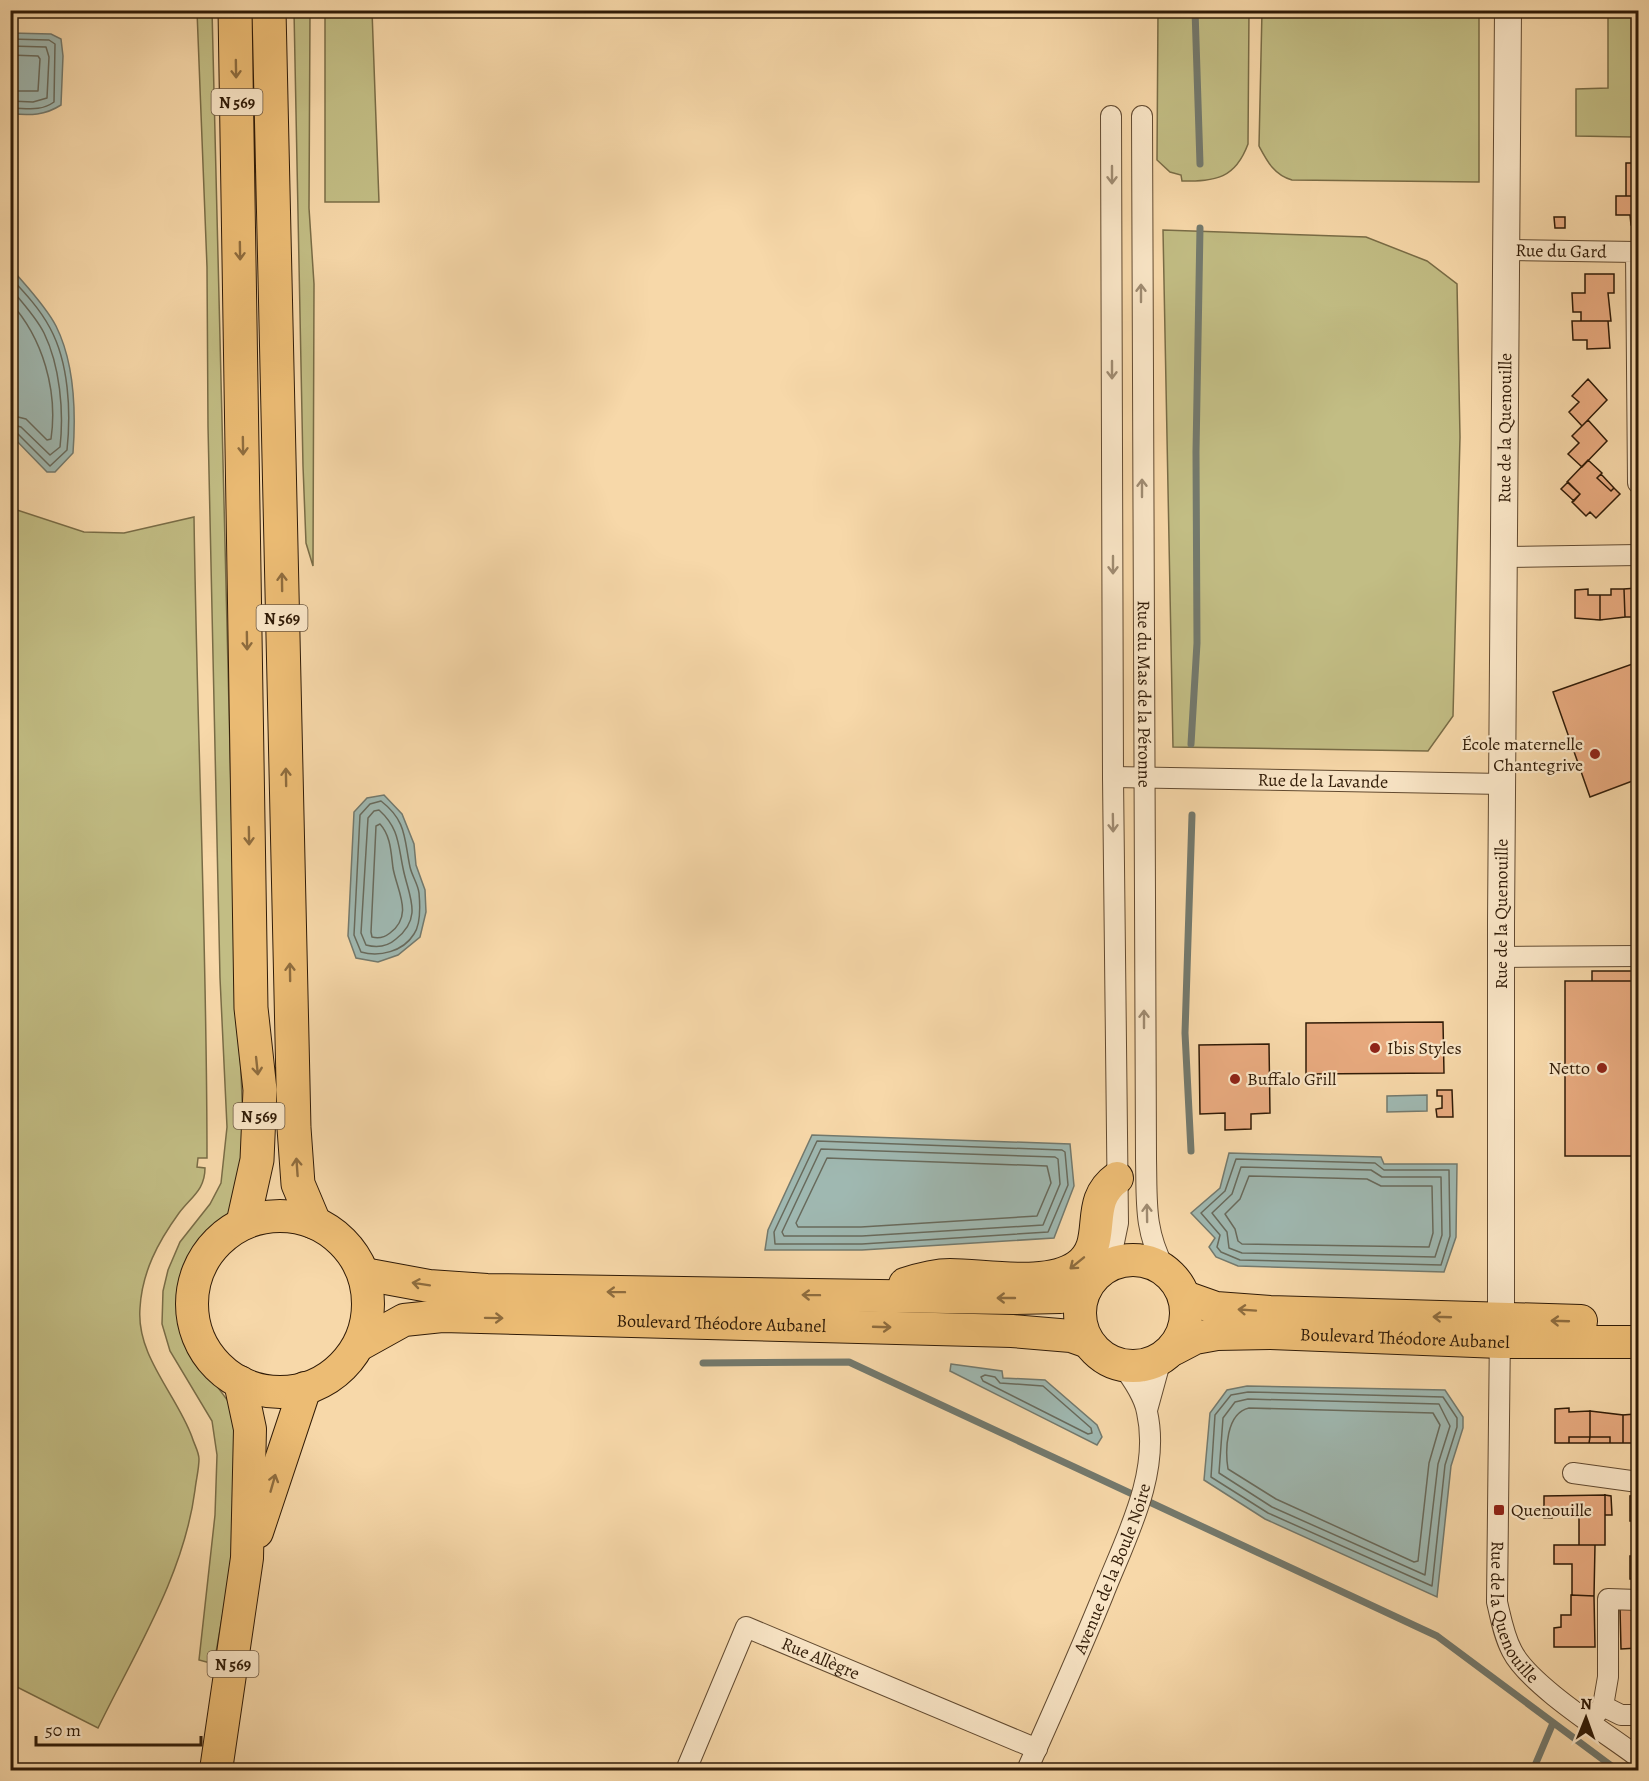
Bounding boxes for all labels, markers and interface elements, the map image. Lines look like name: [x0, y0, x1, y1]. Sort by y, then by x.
one-way arrow: [230, 58, 242, 78]
road number: N 569: [212, 89, 262, 115]
one-way arrow: [1106, 164, 1118, 184]
street label: Rue du Gard: [1515, 238, 1607, 264]
one-way arrow: [234, 241, 246, 261]
one-way arrow: [1135, 284, 1147, 304]
street label: Rue de la Quenouille: [1492, 353, 1517, 503]
one-way arrow: [1107, 359, 1118, 379]
one-way arrow: [238, 436, 249, 456]
one-way arrow: [1136, 479, 1148, 499]
one-way arrow: [1107, 554, 1119, 574]
one-way arrow: [276, 573, 287, 593]
street label: Rue du Mas de la Péronne: [1132, 600, 1157, 788]
road number: N 569: [256, 605, 308, 631]
one-way arrow: [241, 631, 253, 651]
place label: École maternelle Chantegrive: [1461, 732, 1583, 777]
marker: École maternelle Chantegrive: [1588, 747, 1602, 761]
one-way arrow: [280, 768, 292, 788]
street label: Rue de la Lavande: [1258, 768, 1388, 794]
one-way arrow: [1108, 812, 1119, 832]
one-way arrow: [243, 826, 255, 846]
street label: Rue de la Quenouille: [1489, 839, 1514, 989]
one-way arrow: [284, 963, 296, 983]
one-way arrow: [1138, 1009, 1150, 1029]
place label: Ibis Styles: [1387, 1036, 1462, 1060]
marker: Ibis Styles: [1368, 1041, 1382, 1055]
one-way arrow: [252, 1056, 263, 1076]
place label: Netto: [1549, 1056, 1590, 1080]
marker: Netto: [1595, 1061, 1609, 1075]
place label: Buffalo Grill: [1247, 1067, 1337, 1091]
marker: Buffalo Grill: [1228, 1072, 1242, 1086]
road number: N 569: [234, 1103, 284, 1129]
one-way arrow: [291, 1158, 302, 1177]
one-way arrow: [1141, 1204, 1153, 1224]
one-way arrow: [1069, 1257, 1085, 1270]
one-way arrow: [412, 1279, 432, 1290]
one-way arrow: [606, 1287, 626, 1298]
one-way arrow: [801, 1289, 821, 1301]
one-way arrow: [996, 1292, 1016, 1304]
one-way arrow: [1238, 1305, 1258, 1316]
street label: Boulevard Théodore Aubanel: [616, 1309, 827, 1338]
one-way arrow: [1433, 1311, 1453, 1322]
one-way arrow: [484, 1312, 504, 1323]
one-way arrow: [1550, 1315, 1570, 1326]
one-way arrow: [871, 1321, 891, 1333]
street label: Boulevard Théodore Aubanel: [1300, 1322, 1510, 1354]
one-way arrow: [268, 1474, 279, 1493]
street label: Avenue de la Boule Noire: [1067, 1481, 1156, 1658]
place label: Quenouille: [1511, 1498, 1592, 1522]
marker: Quenouille: [1492, 1503, 1506, 1517]
street label: Rue de la Quenouille: [1484, 1541, 1544, 1689]
street label: Rue Allègre: [778, 1631, 863, 1685]
road number: N 569: [208, 1651, 258, 1677]
north arrow: [1556, 1688, 1616, 1748]
text: N: [1580, 1693, 1593, 1715]
scale bar: [36, 1709, 201, 1747]
text: 50 m: [45, 1718, 81, 1742]

